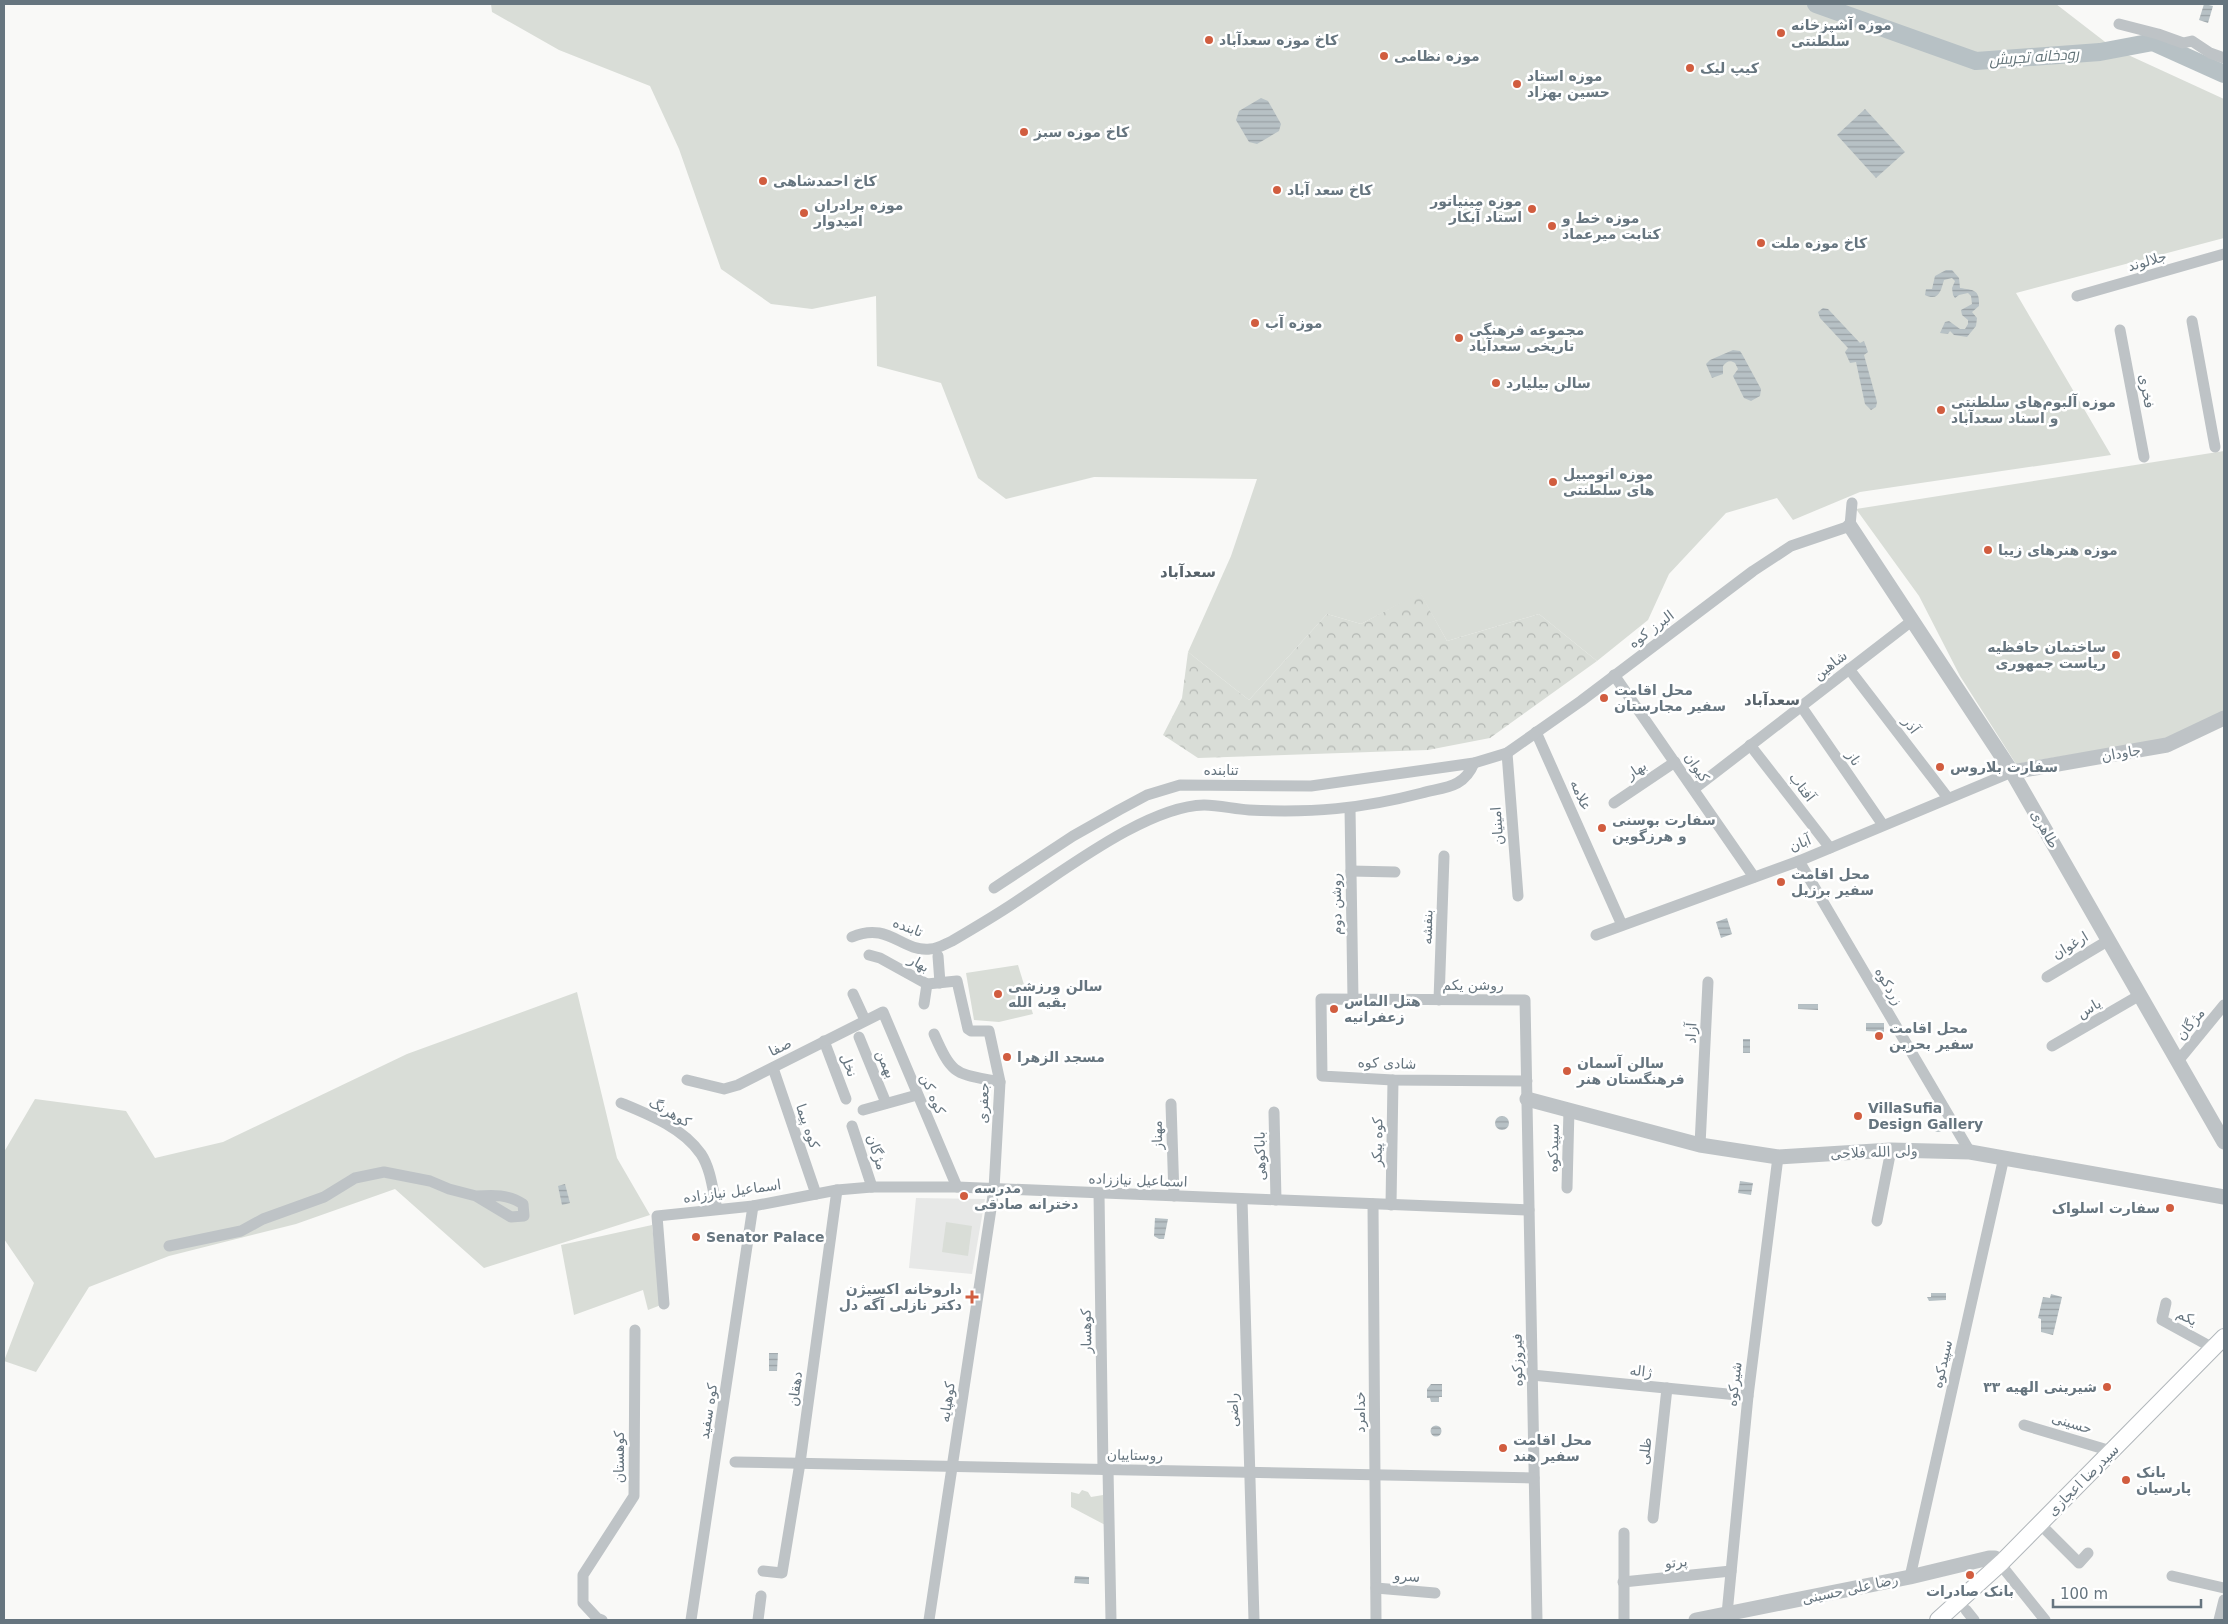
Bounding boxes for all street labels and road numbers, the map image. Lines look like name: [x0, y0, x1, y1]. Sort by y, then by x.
street label: جلالوند: [2126, 248, 2169, 275]
street label: فخری: [2135, 373, 2158, 410]
street label: البرز کوه: [1625, 607, 1677, 652]
street label: شاهین: [1810, 647, 1851, 684]
street label: آذر: [1898, 713, 1923, 738]
street label: جاودان: [2100, 742, 2142, 765]
street label: ناز: [1842, 747, 1865, 769]
street label: کیوان: [1680, 749, 1713, 786]
street label: بهار: [1622, 757, 1650, 784]
street label: تنابنده: [1203, 762, 1239, 778]
street label: آفتاب: [1786, 769, 1819, 806]
street label: علامه: [1567, 777, 1595, 813]
street label: امینیان: [1487, 806, 1507, 846]
street label: طاهری: [2027, 807, 2062, 851]
street label: آبان: [1787, 831, 1814, 855]
street label: روشن دوم: [1327, 873, 1346, 935]
street label: بنفشه: [1418, 909, 1436, 945]
street label: تابنده: [891, 914, 925, 940]
street label: ارغوان: [2049, 928, 2092, 963]
street label: بهار: [904, 950, 932, 976]
street label: زردکوه: [1871, 964, 1906, 1008]
street label: روشن یکم: [1442, 977, 1504, 994]
street label: یاس: [2074, 995, 2105, 1022]
street label: مژگان: [2172, 1005, 2208, 1044]
street label: آزاد: [1682, 1021, 1701, 1044]
street label: صفا: [766, 1035, 794, 1059]
street label: بهمن: [872, 1047, 899, 1081]
street label: نخل: [837, 1051, 861, 1079]
street label: شادی کوه: [1357, 1054, 1417, 1073]
street label: کوه کن: [916, 1071, 949, 1118]
street label: جعفری: [974, 1082, 993, 1124]
street label: کوهرنگ: [646, 1094, 694, 1131]
street label: کوه پیما: [792, 1102, 823, 1151]
street label: کوه پیکر: [1369, 1117, 1386, 1168]
street label: مهناز: [1148, 1120, 1167, 1151]
street label: سپیدکوه: [1544, 1123, 1563, 1173]
street label: باباکوهی: [1252, 1131, 1269, 1181]
street label: مژگان: [863, 1132, 890, 1172]
street label: ولی‌ الله فلاحی: [1830, 1142, 1918, 1163]
street label: اسماعیل نیاززاده: [1088, 1170, 1188, 1191]
street label: اسماعیل نیاززاده: [682, 1176, 782, 1207]
street label: یکم: [2174, 1305, 2200, 1330]
street label: کوهسار: [1078, 1308, 1095, 1355]
street label: فیروزکوه: [1509, 1333, 1526, 1387]
street label: سپیدکوه: [1929, 1338, 1956, 1390]
street label: شیرکوه: [1723, 1361, 1746, 1407]
street label: ژاله: [1629, 1362, 1653, 1381]
street label: دهقان: [785, 1371, 805, 1407]
street label: کوهپایه: [936, 1380, 959, 1424]
street label: کوه سفید: [696, 1382, 721, 1440]
street label: خدامرد: [1352, 1391, 1369, 1433]
street label: راضی: [1224, 1393, 1243, 1427]
street label: حسینی: [2050, 1409, 2094, 1437]
street label: کوهستان: [611, 1430, 628, 1483]
street label: ظلی: [1636, 1437, 1654, 1465]
street label: سیدرضا اعجازی: [2044, 1441, 2123, 1520]
street label: روستاییان: [1107, 1447, 1163, 1464]
street label: پرتو: [1663, 1553, 1688, 1572]
street label: سرو: [1392, 1567, 1421, 1586]
street label: رضا علی حسینی: [1801, 1571, 1900, 1608]

